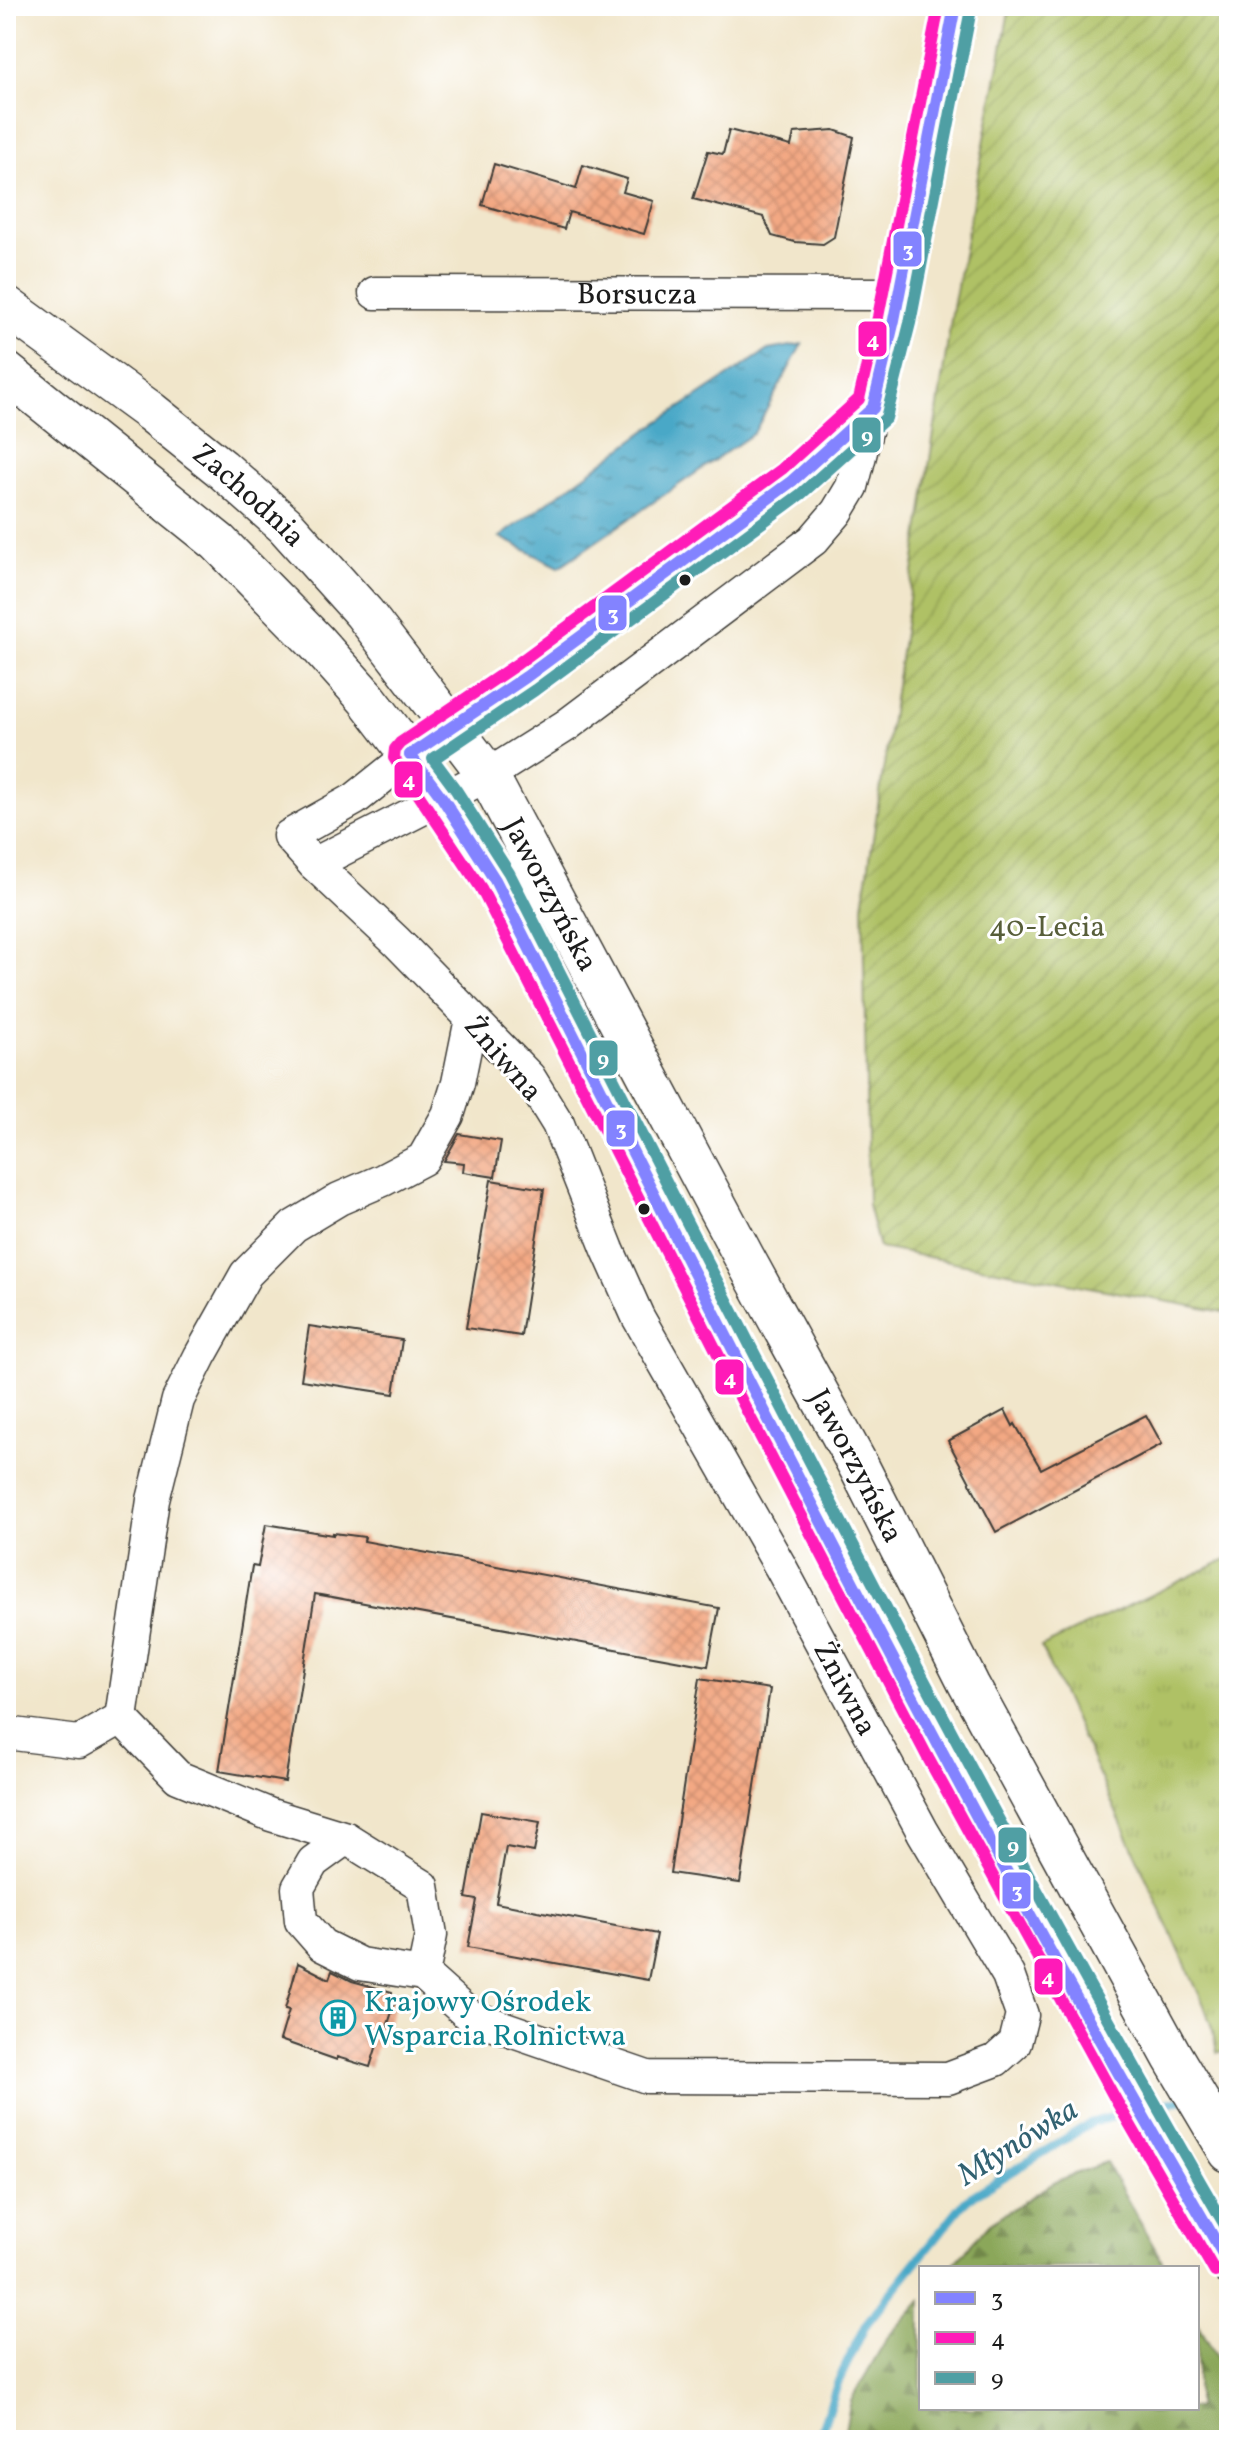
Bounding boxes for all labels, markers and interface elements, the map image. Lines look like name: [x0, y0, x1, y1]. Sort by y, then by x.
line badge: 3: [892, 230, 923, 268]
text: 3: [902, 236, 914, 267]
street label: Borsucza: [577, 274, 697, 317]
line badge: 4: [857, 320, 888, 358]
text: 4: [866, 326, 880, 357]
line badge: 9: [851, 416, 882, 454]
text: 9: [861, 422, 873, 453]
street label: Zachodnia: [183, 434, 314, 557]
unlabelled marker: [677, 572, 693, 588]
line badge: 3: [597, 594, 628, 632]
text: 3: [607, 600, 619, 631]
line badge: 4: [393, 760, 424, 799]
text: 4: [402, 766, 416, 797]
street label: Jaworzyńska: [491, 811, 608, 979]
park label: 40-Lecia: [989, 907, 1105, 949]
street label: Żniwna: [453, 1007, 552, 1112]
line badge: 9: [588, 1039, 619, 1077]
text: 9: [597, 1045, 609, 1076]
line badge: 3: [605, 1109, 636, 1148]
text: 3: [615, 1115, 627, 1146]
unlabelled marker: [636, 1201, 652, 1217]
line badge: 4: [714, 1358, 745, 1396]
text: 4: [723, 1364, 737, 1395]
street label: Jaworzyńska: [797, 1382, 913, 1551]
street label: Żniwna: [802, 1634, 887, 1744]
line badge: 9: [997, 1826, 1028, 1864]
text: 9: [1007, 1832, 1019, 1863]
line badge: 3: [1001, 1871, 1032, 1910]
text: 3: [1011, 1877, 1023, 1908]
line badge: 4: [1033, 1957, 1064, 1996]
text: 4: [1041, 1963, 1055, 1994]
place label: Krajowy Ośrodek Wsparcia Rolnictwa: [364, 1982, 626, 2058]
building icon: Krajowy Ośrodek Wsparcia Rolnictwa: [319, 1999, 357, 2037]
water label: Młynówka: [949, 2089, 1087, 2198]
legend: [919, 2266, 1199, 2410]
text: 3: [991, 2283, 1003, 2317]
text: 4: [991, 2323, 1005, 2357]
text: 9: [991, 2363, 1003, 2397]

